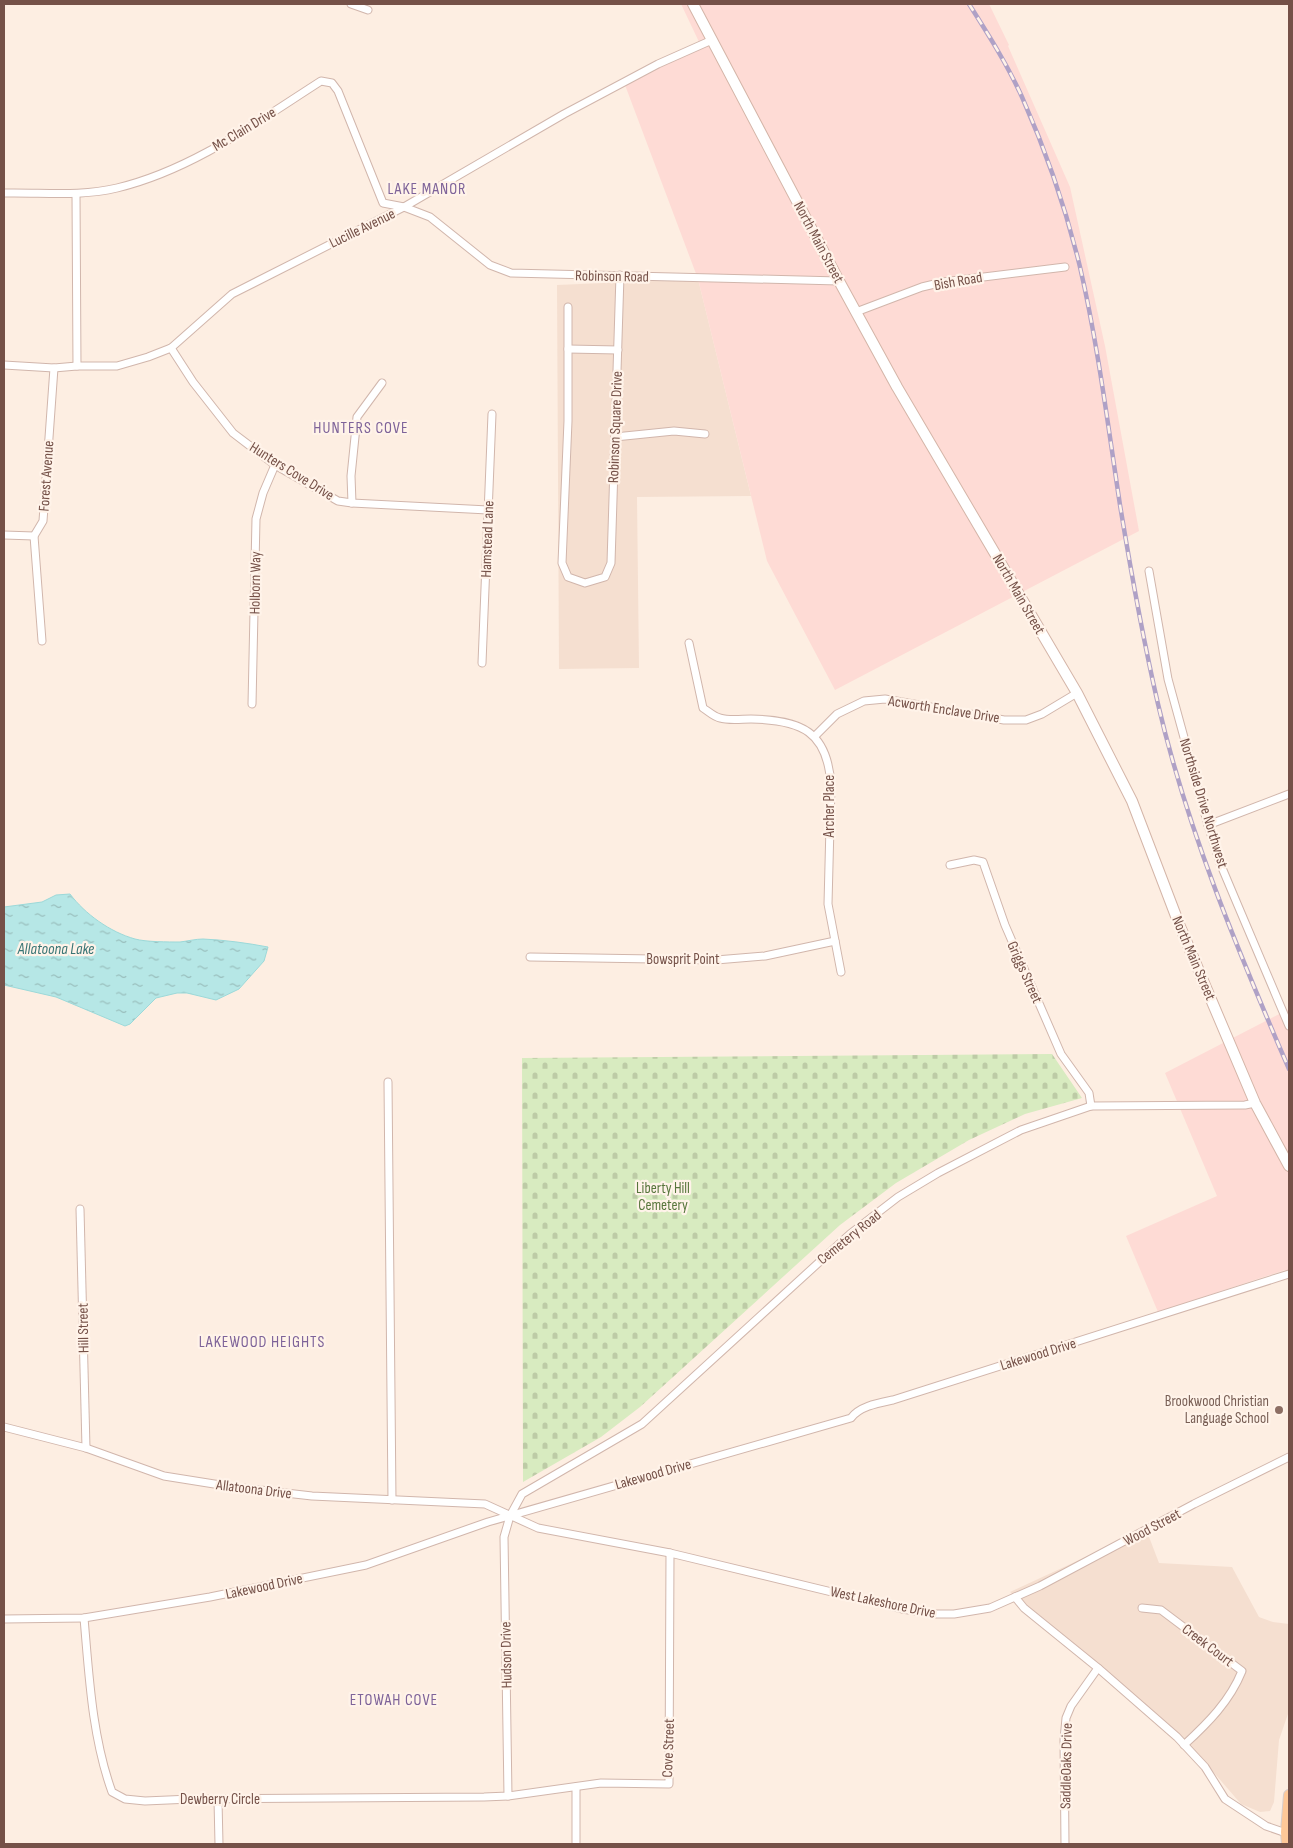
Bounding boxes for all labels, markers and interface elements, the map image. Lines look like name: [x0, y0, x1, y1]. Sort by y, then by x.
street label: Mc Clain Drive: [209, 103, 280, 156]
district label: LAKE MANOR: [387, 180, 467, 199]
street label: North Main Street: [789, 198, 848, 287]
street label: Lucille Avenue: [326, 204, 398, 253]
street label: Robinson Road: [575, 266, 649, 287]
street label: Bish Road: [932, 268, 984, 295]
street label: Robinson Square Drive: [604, 371, 627, 483]
district label: HUNTERS COVE: [313, 419, 409, 438]
street label: Hunters Cove Drive: [246, 438, 338, 505]
street label: Forest Avenue: [35, 440, 58, 512]
street label: Hamstead Lane: [477, 500, 498, 578]
street label: Holborn Way: [245, 551, 266, 615]
street label: North Main Street: [988, 551, 1049, 638]
street label: Acworth Enclave Drive: [886, 691, 1001, 728]
street label: Northside Drive Northwest: [1175, 736, 1232, 871]
street label: Archer Place: [820, 775, 839, 838]
street label: North Main Street: [1167, 913, 1220, 1004]
street label: Griggs Street: [1002, 938, 1047, 1007]
water label: Allatoona Lake: [17, 940, 94, 959]
street label: Bowsprit Point: [646, 950, 720, 969]
park label: Liberty Hill Cemetery: [636, 1179, 690, 1215]
street label: Cemetery Road: [813, 1206, 885, 1269]
street label: Hill Street: [74, 1302, 93, 1353]
district label: LAKEWOOD HEIGHTS: [199, 1333, 325, 1352]
street label: Lakewood Drive: [998, 1334, 1078, 1375]
place label: Brookwood Christian Language School: [1165, 1392, 1269, 1428]
marker: Brookwood Christian Language School: [1273, 1404, 1285, 1416]
street label: Lakewood Drive: [613, 1455, 693, 1494]
street label: Allatoona Drive: [214, 1475, 293, 1504]
street label: Wood Street: [1120, 1504, 1185, 1550]
street label: Lakewood Drive: [224, 1569, 304, 1604]
street label: West Lakeshore Drive: [828, 1582, 937, 1623]
street label: Creek Court: [1178, 1620, 1238, 1671]
street label: Hudson Drive: [496, 1621, 517, 1689]
district label: ETOWAH COVE: [350, 1691, 438, 1710]
street label: Cove Street: [658, 1718, 679, 1778]
street label: SaddleOaks Drive: [1056, 1723, 1077, 1809]
street label: Dewberry Circle: [180, 1790, 260, 1809]

